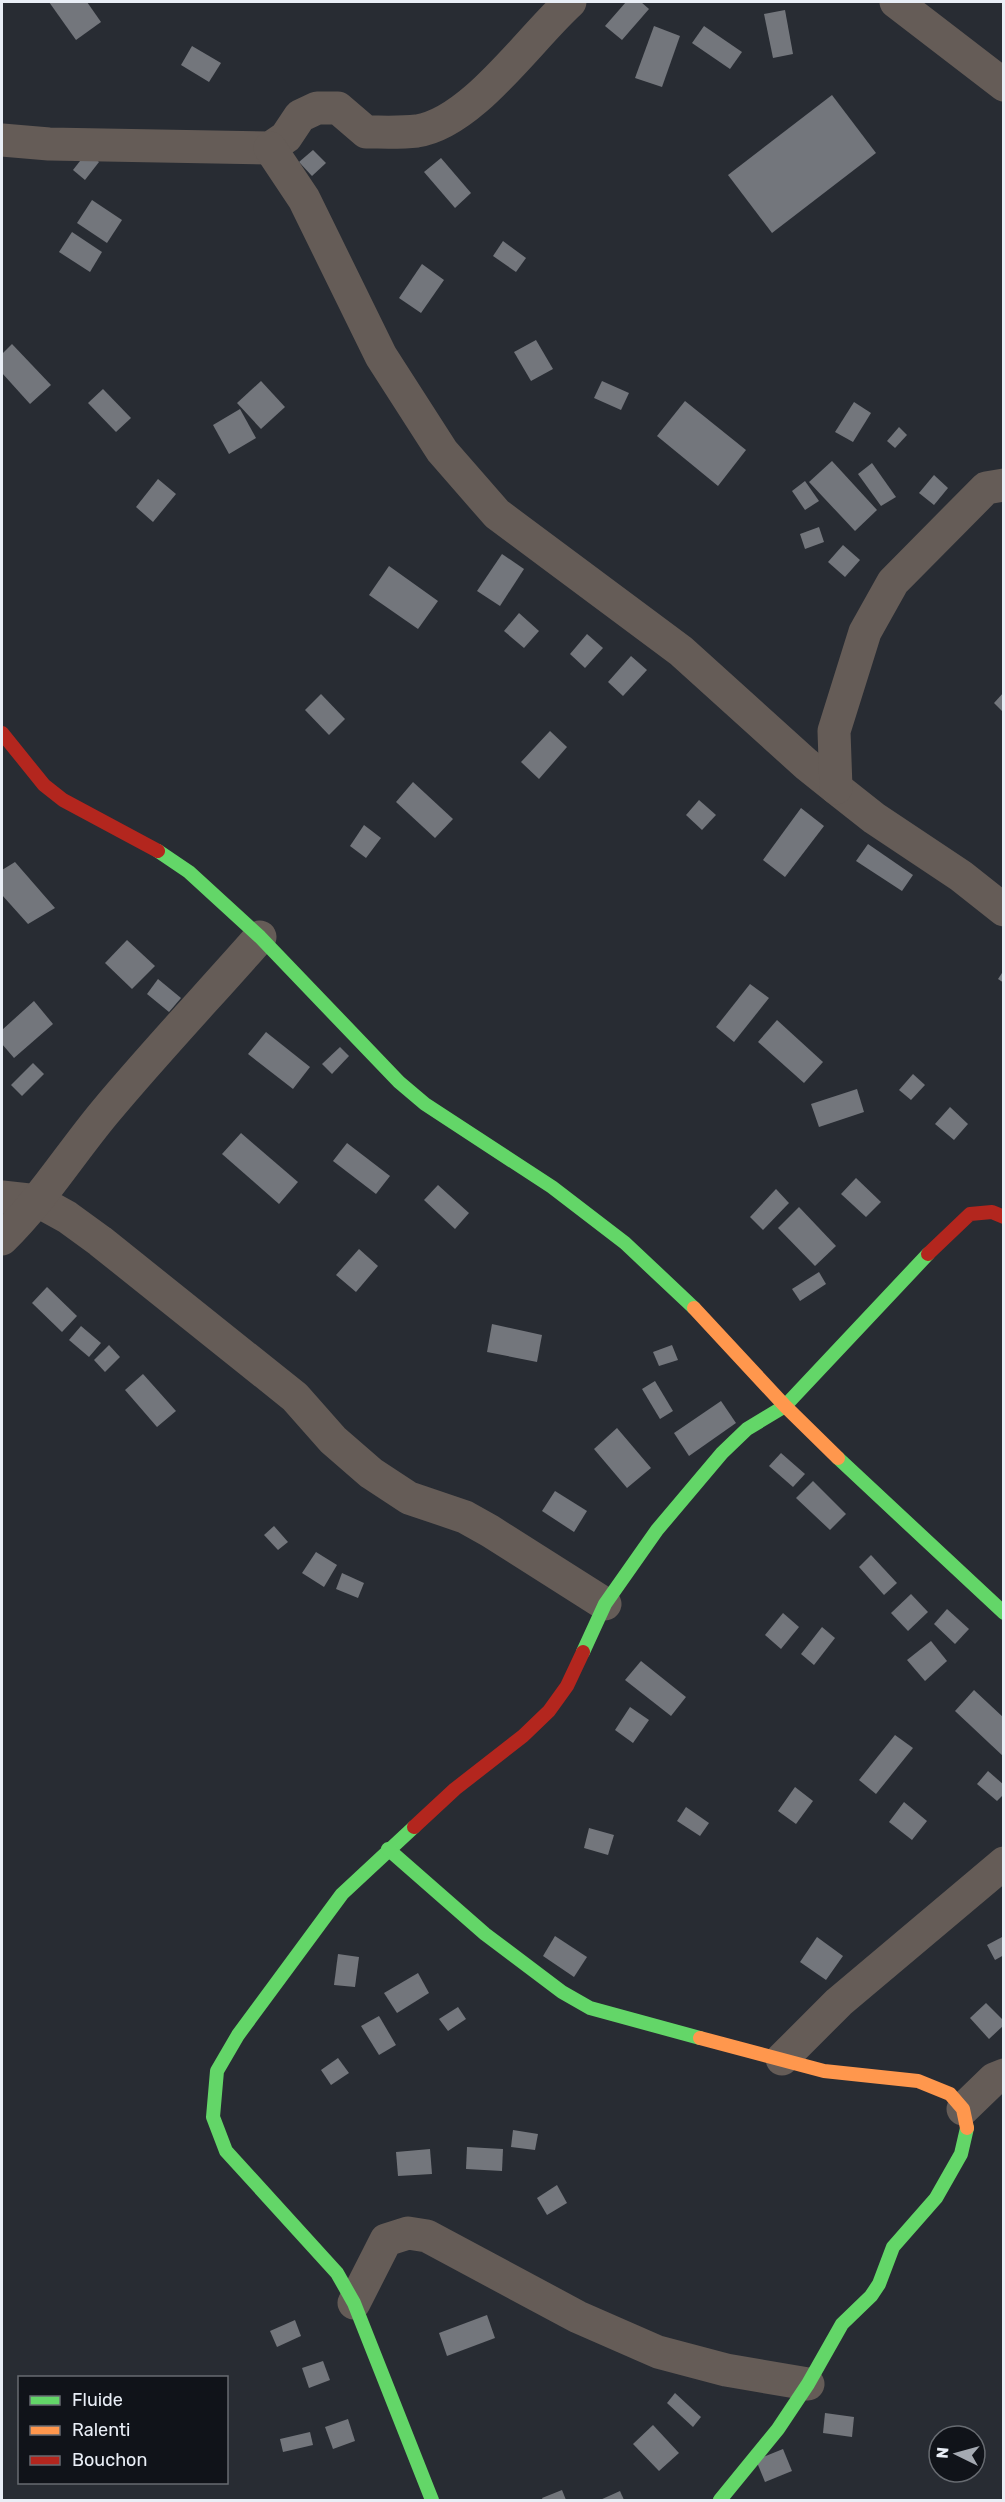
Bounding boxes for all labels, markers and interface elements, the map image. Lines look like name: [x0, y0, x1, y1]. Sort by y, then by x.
legend: [18, 2376, 228, 2484]
text: Fluide: [72, 2389, 123, 2411]
text: Ralenti: [72, 2419, 130, 2441]
north arrow: [927, 2424, 987, 2484]
text: N: [933, 2446, 953, 2459]
text: Bouchon: [72, 2449, 147, 2471]

